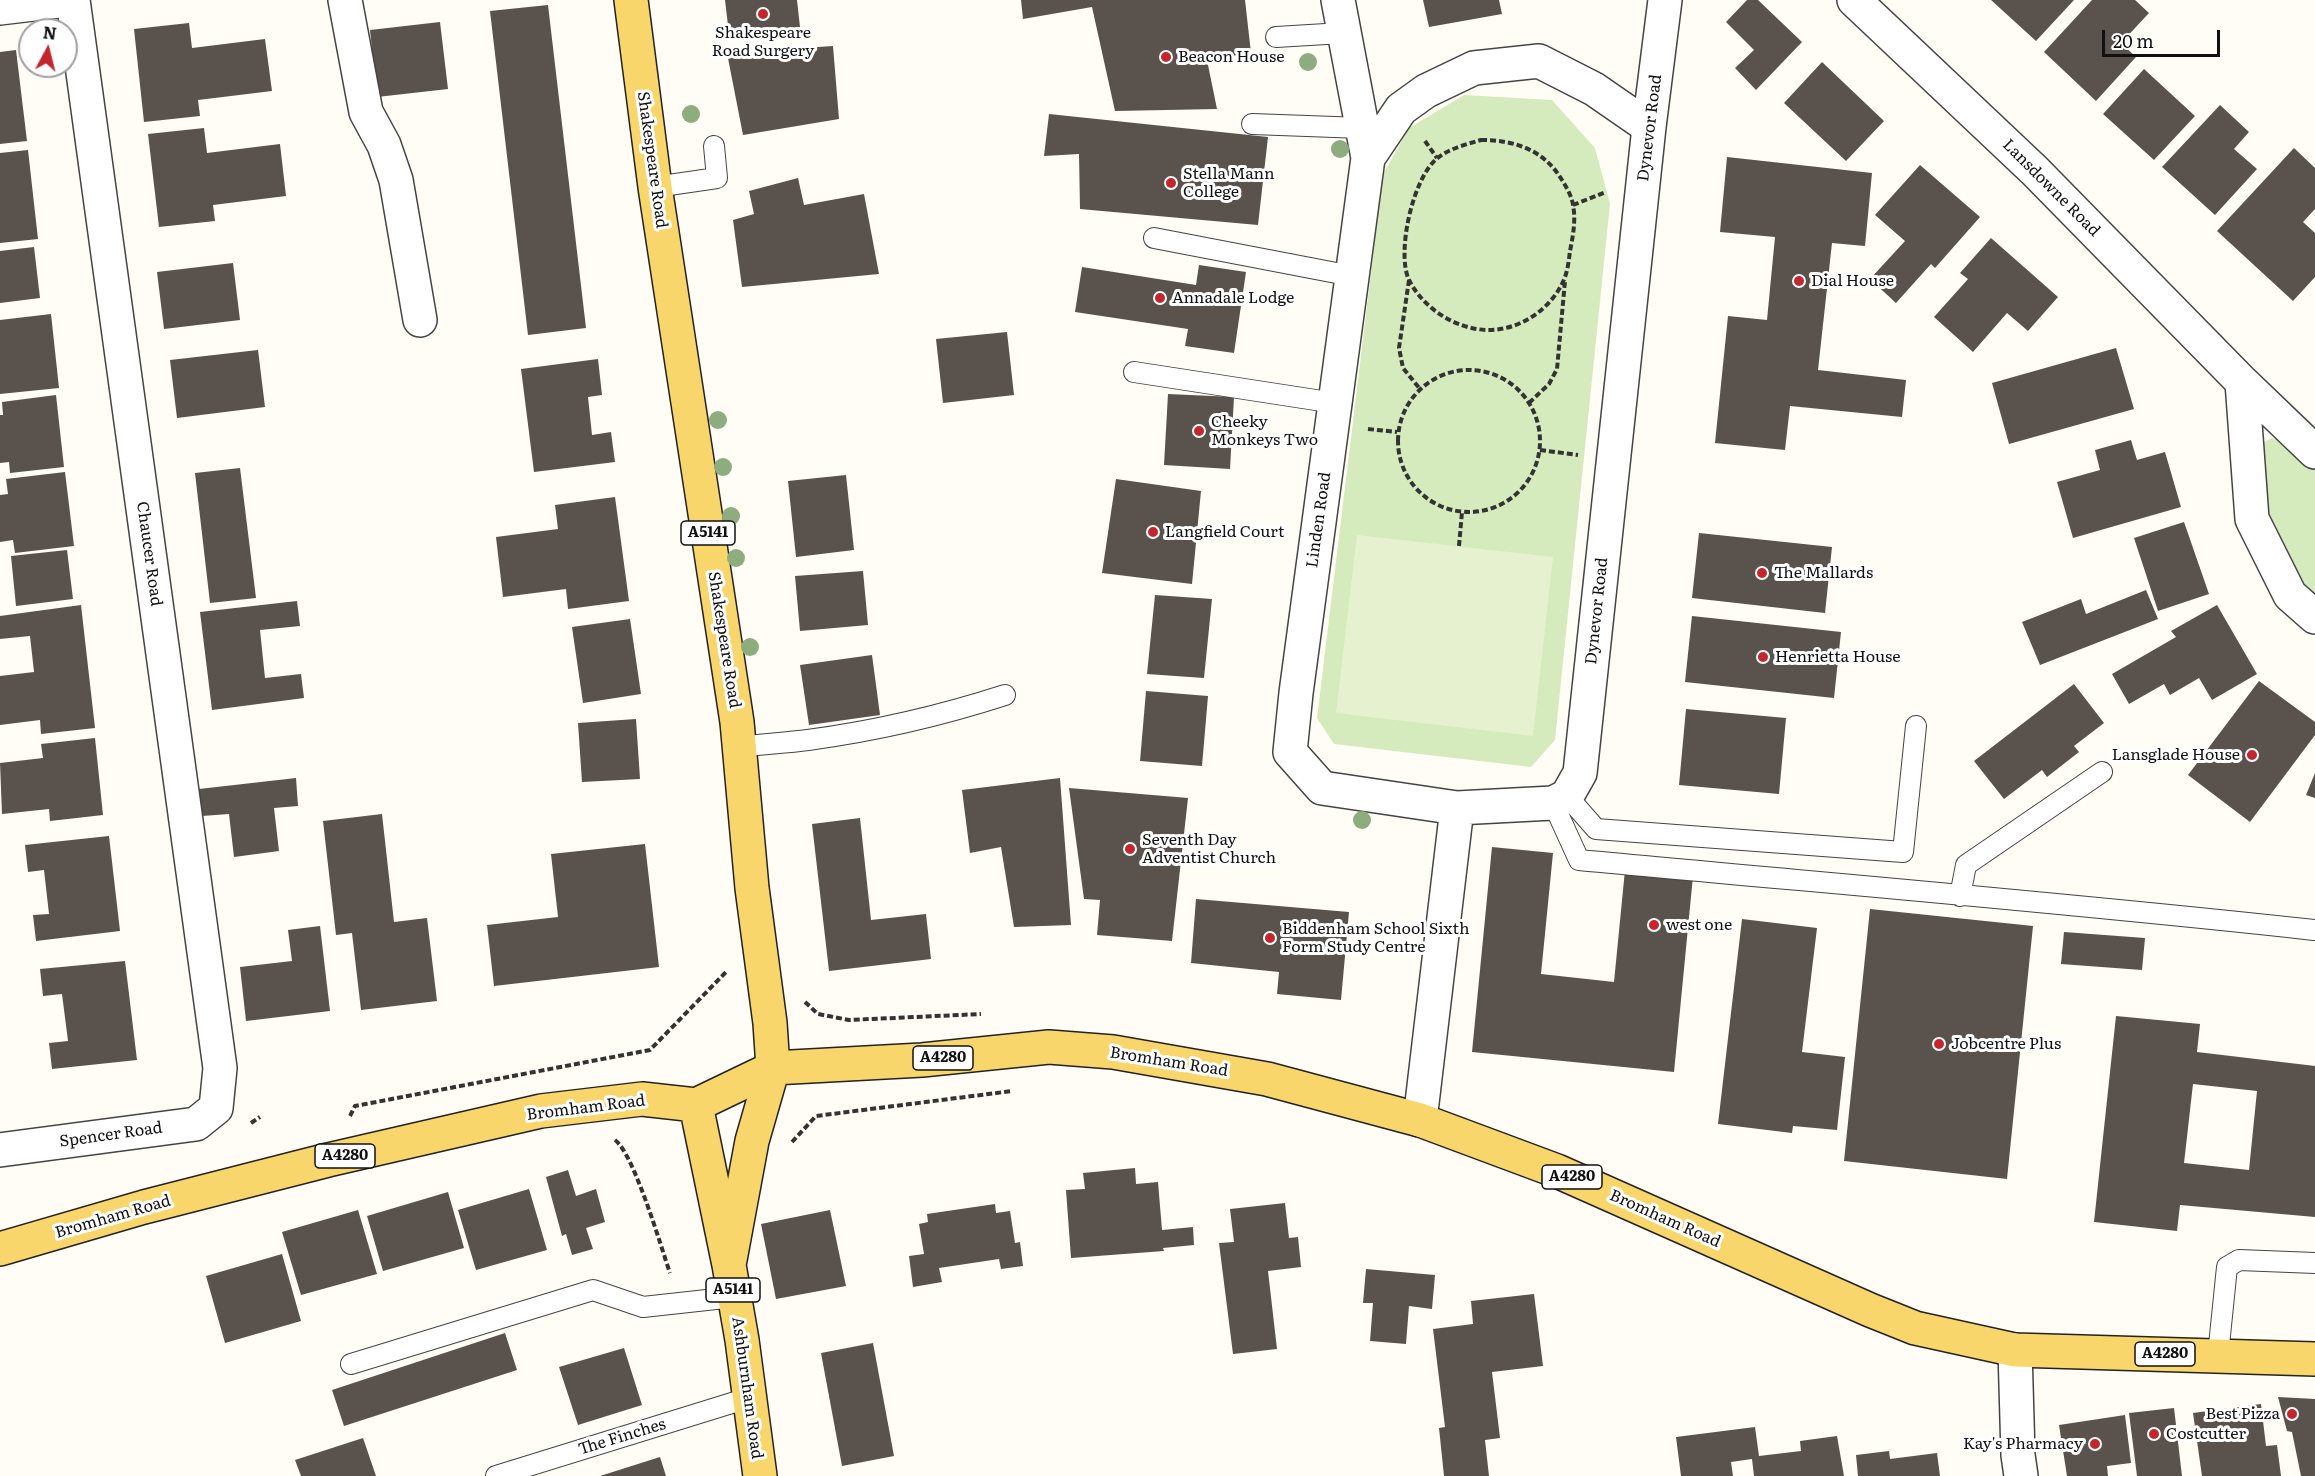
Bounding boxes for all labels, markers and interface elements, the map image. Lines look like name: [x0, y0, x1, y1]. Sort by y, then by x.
marker: Shakespeare Road Surgery: [756, 7, 770, 21]
north arrow: [18, 18, 78, 78]
scale bar: [2105, 18, 2224, 56]
text: N: [42, 19, 58, 45]
place label: Shakespeare Road Surgery: [712, 23, 814, 61]
text: 20 m: [2113, 27, 2154, 54]
place label: Beacon House: [1178, 47, 1285, 67]
marker: Beacon House: [1159, 50, 1173, 64]
street label: Dynevor Road: [1634, 73, 1666, 183]
street label: Shakespeare Road: [633, 90, 671, 230]
street label: Lansdowne Road: [1998, 135, 2104, 241]
place label: Stella Mann College: [1183, 164, 1275, 202]
marker: Stella Mann College: [1164, 176, 1178, 190]
place label: Dial House: [1811, 271, 1894, 291]
marker: Dial House: [1792, 274, 1806, 288]
place label: Annadale Lodge: [1172, 288, 1294, 308]
marker: Annadale Lodge: [1153, 291, 1167, 305]
place label: Cheeky Monkeys Two: [1211, 412, 1318, 450]
marker: Cheeky Monkeys Two: [1192, 424, 1206, 438]
street label: Linden Road: [1303, 471, 1335, 569]
street label: Chaucer Road: [132, 500, 166, 608]
road number: A5141: [681, 521, 735, 545]
place label: Langfield Court: [1165, 522, 1284, 542]
marker: Langfield Court: [1146, 525, 1160, 539]
street label: Dynevor Road: [1582, 556, 1612, 666]
place label: The Mallards: [1774, 563, 1873, 583]
marker: The Mallards: [1755, 566, 1769, 580]
street label: Shakespeare Road: [704, 570, 744, 710]
place label: Henrietta House: [1775, 647, 1901, 667]
marker: Henrietta House: [1756, 650, 1770, 664]
place label: Lansglade House: [2112, 745, 2240, 765]
marker: Lansglade House: [2245, 748, 2259, 762]
place label: Seventh Day Adventist Church: [1142, 830, 1276, 868]
marker: Seventh Day Adventist Church: [1123, 842, 1137, 856]
place label: west one: [1666, 915, 1732, 935]
marker: west one: [1647, 918, 1661, 932]
place label: Biddenham School Sixth Form Study Centre: [1282, 919, 1470, 957]
marker: Biddenham School Sixth Form Study Centre: [1263, 931, 1277, 945]
place label: Jobcentre Plus: [1951, 1034, 2061, 1054]
marker: Jobcentre Plus: [1932, 1037, 1946, 1051]
street label: Bromham Road: [1109, 1043, 1229, 1081]
road number: A4280: [913, 1046, 973, 1070]
street label: Bromham Road: [526, 1091, 646, 1125]
street label: Spencer Road: [58, 1118, 164, 1152]
road number: A4280: [315, 1144, 375, 1168]
road number: A4280: [1542, 1165, 1602, 1189]
street label: Bromham Road: [1607, 1186, 1723, 1252]
street label: Bromham Road: [53, 1191, 173, 1243]
road number: A5141: [706, 1278, 760, 1302]
street label: Ashburnham Road: [727, 1316, 767, 1460]
road number: A4280: [2135, 1342, 2195, 1366]
place label: Best Pizza: [2206, 1404, 2280, 1424]
marker: Best Pizza: [2285, 1407, 2299, 1421]
street label: The Finches: [576, 1415, 668, 1459]
place label: Costcutter: [2166, 1424, 2246, 1444]
marker: Costcutter: [2147, 1427, 2161, 1441]
place label: Kay's Pharmacy: [1963, 1434, 2083, 1454]
marker: Kay's Pharmacy: [2088, 1437, 2102, 1451]

